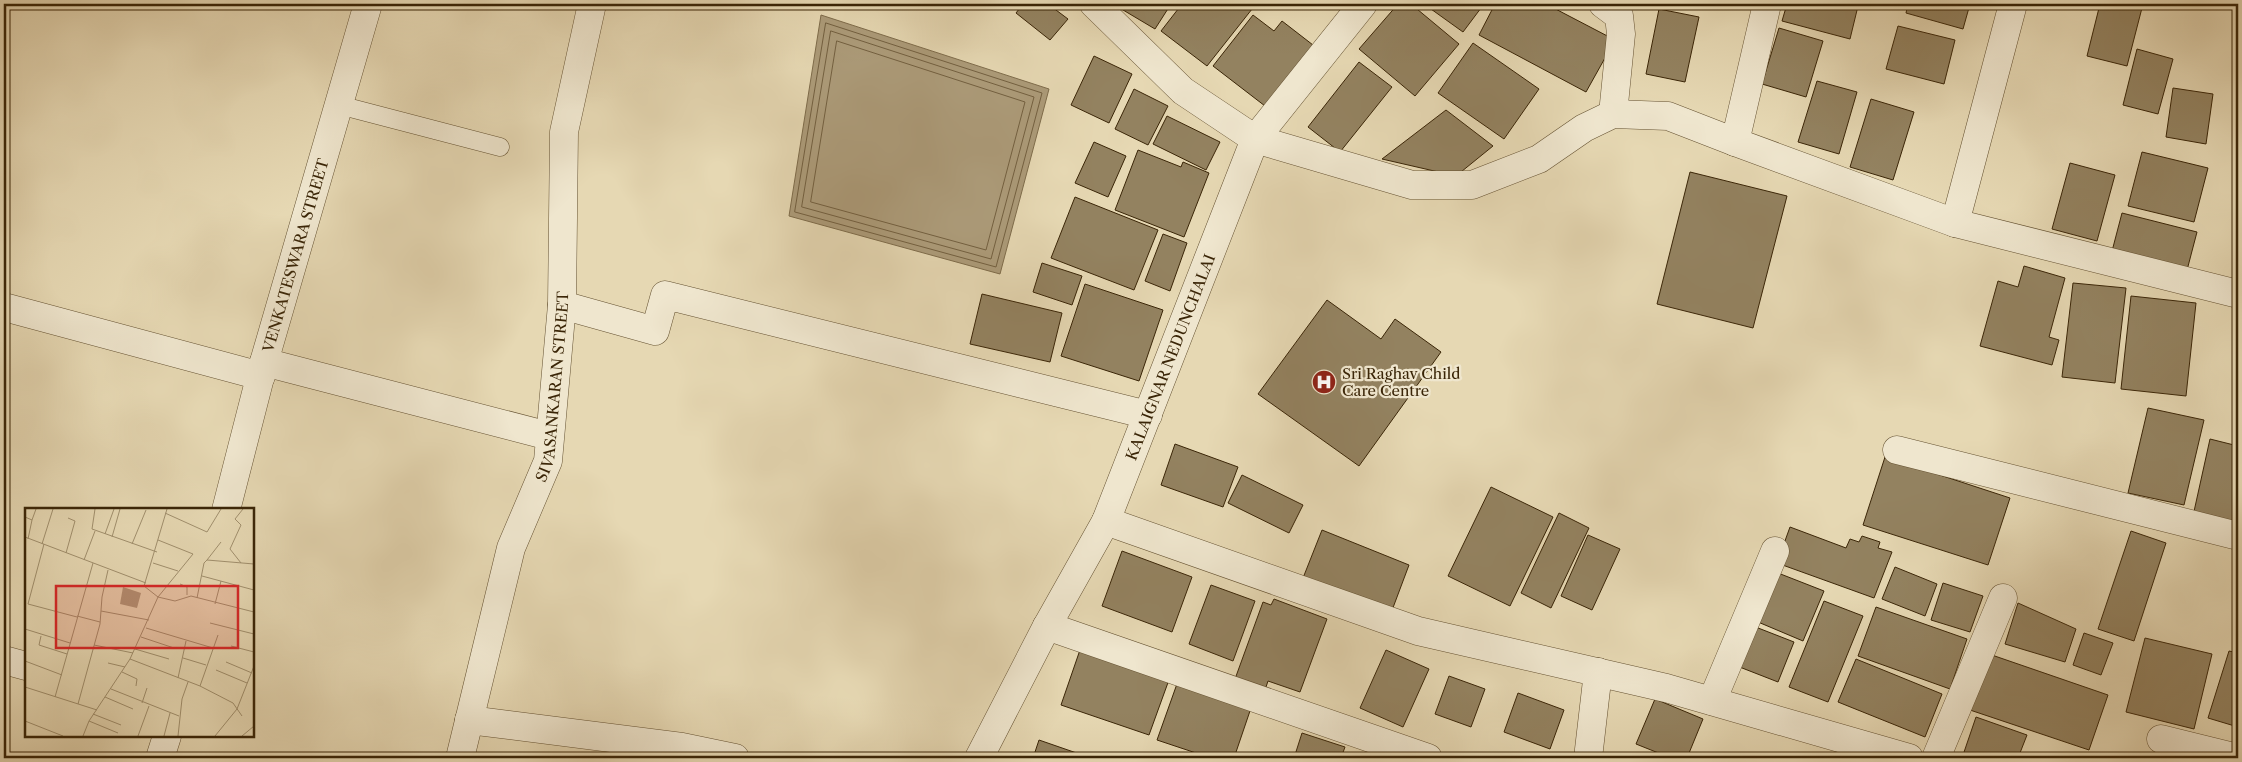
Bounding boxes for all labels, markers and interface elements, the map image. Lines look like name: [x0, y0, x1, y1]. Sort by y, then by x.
street label: VENKATESWARA STREET: [258, 155, 332, 355]
street label: KALAIGNAR NEDUNCHALAI: [1121, 251, 1219, 463]
street label: SIVASANKARAN STREET: [531, 290, 572, 485]
place label: Sri Raghav Child Care Centre: [1342, 364, 1460, 400]
hospital icon: Sri Raghav Child Care Centre: [1311, 369, 1337, 395]
inset map: [25, 508, 254, 737]

